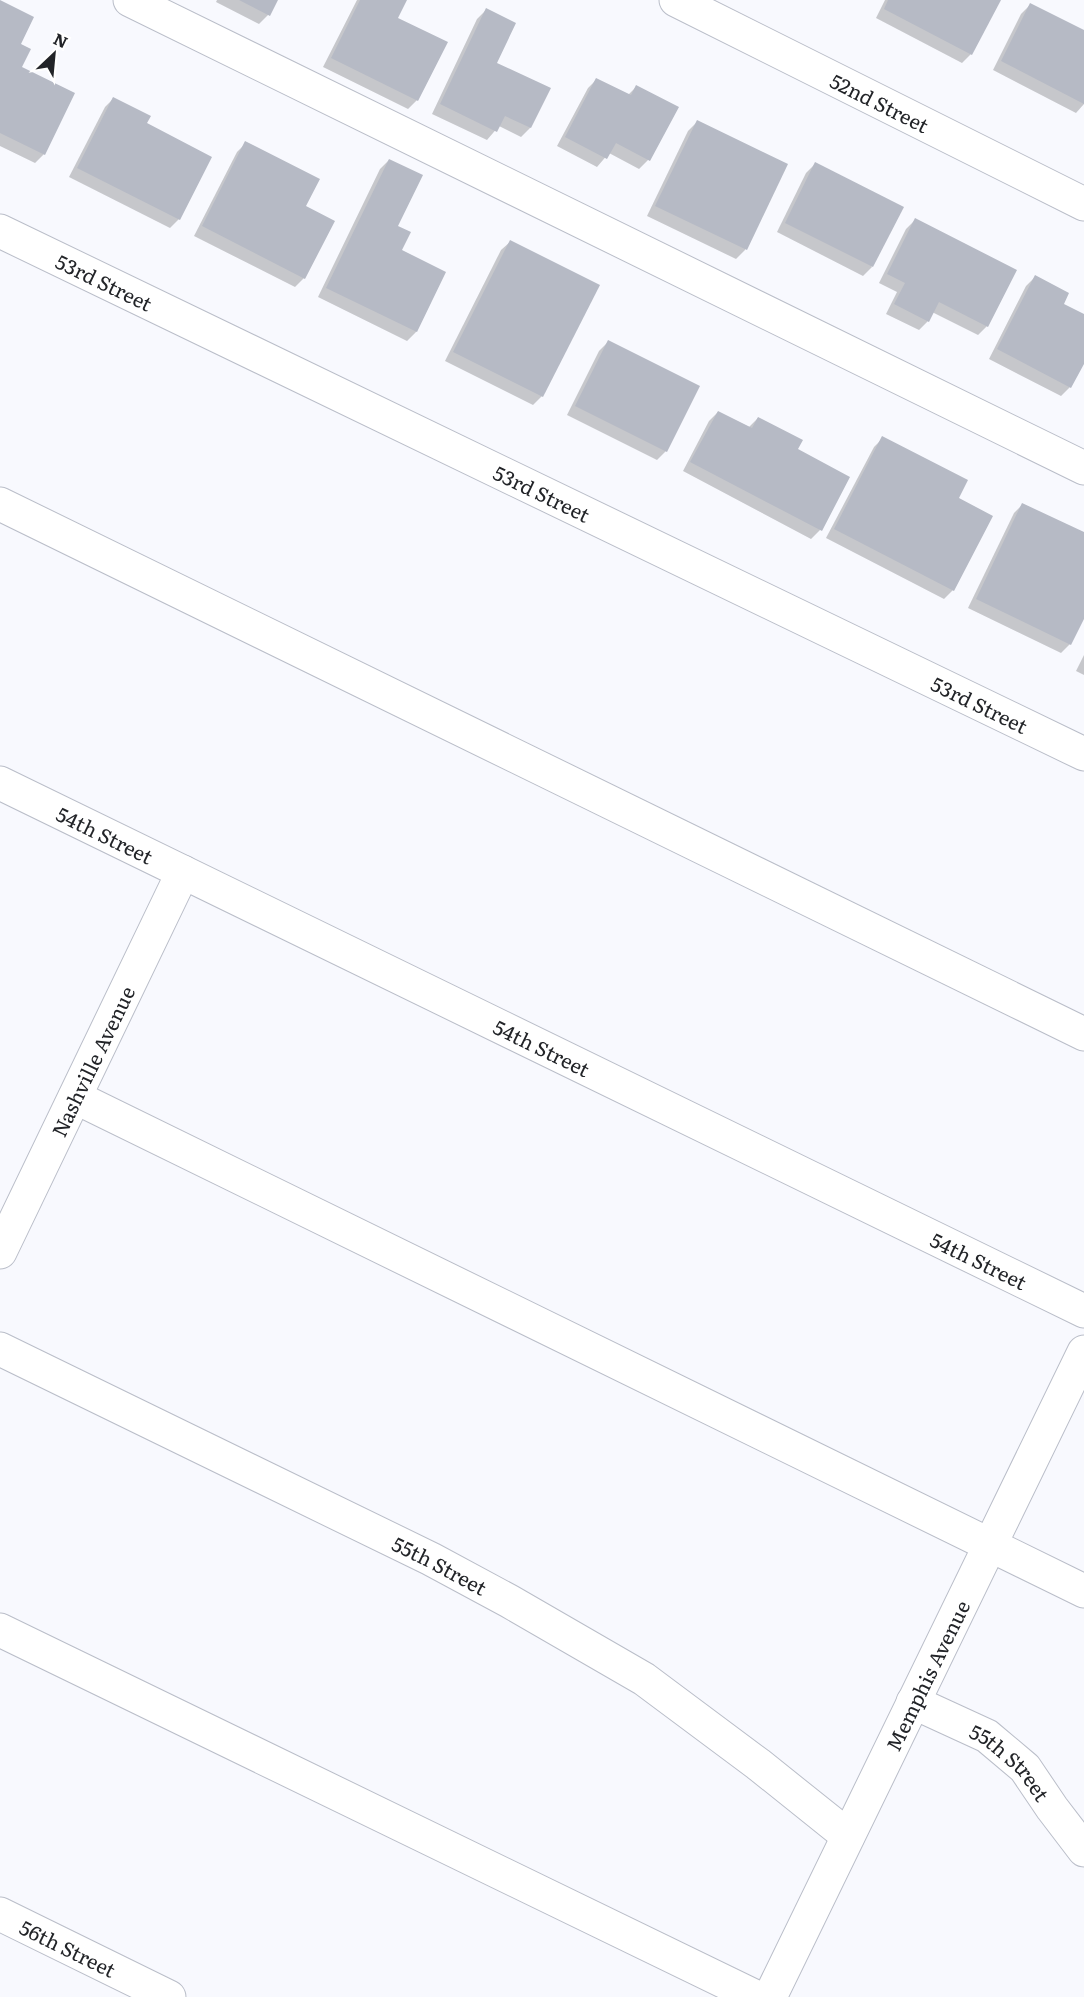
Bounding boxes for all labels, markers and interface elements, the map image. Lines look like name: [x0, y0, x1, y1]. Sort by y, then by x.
north arrow: [24, 24, 84, 84]
text: N: [50, 26, 72, 53]
street label: 52nd Street: [825, 65, 934, 139]
street label: 53rd Street: [51, 245, 158, 317]
street label: 53rd Street: [489, 457, 595, 529]
street label: 53rd Street: [927, 668, 1033, 740]
street label: 54th Street: [52, 798, 158, 870]
street label: Nashville Avenue: [43, 981, 141, 1141]
street label: 54th Street: [489, 1011, 595, 1083]
street label: 54th Street: [926, 1224, 1032, 1296]
street label: 55th Street: [388, 1528, 493, 1602]
street label: Memphis Avenue: [877, 1595, 976, 1756]
street label: 55th Street: [965, 1715, 1058, 1807]
street label: 56th Street: [15, 1911, 121, 1984]

